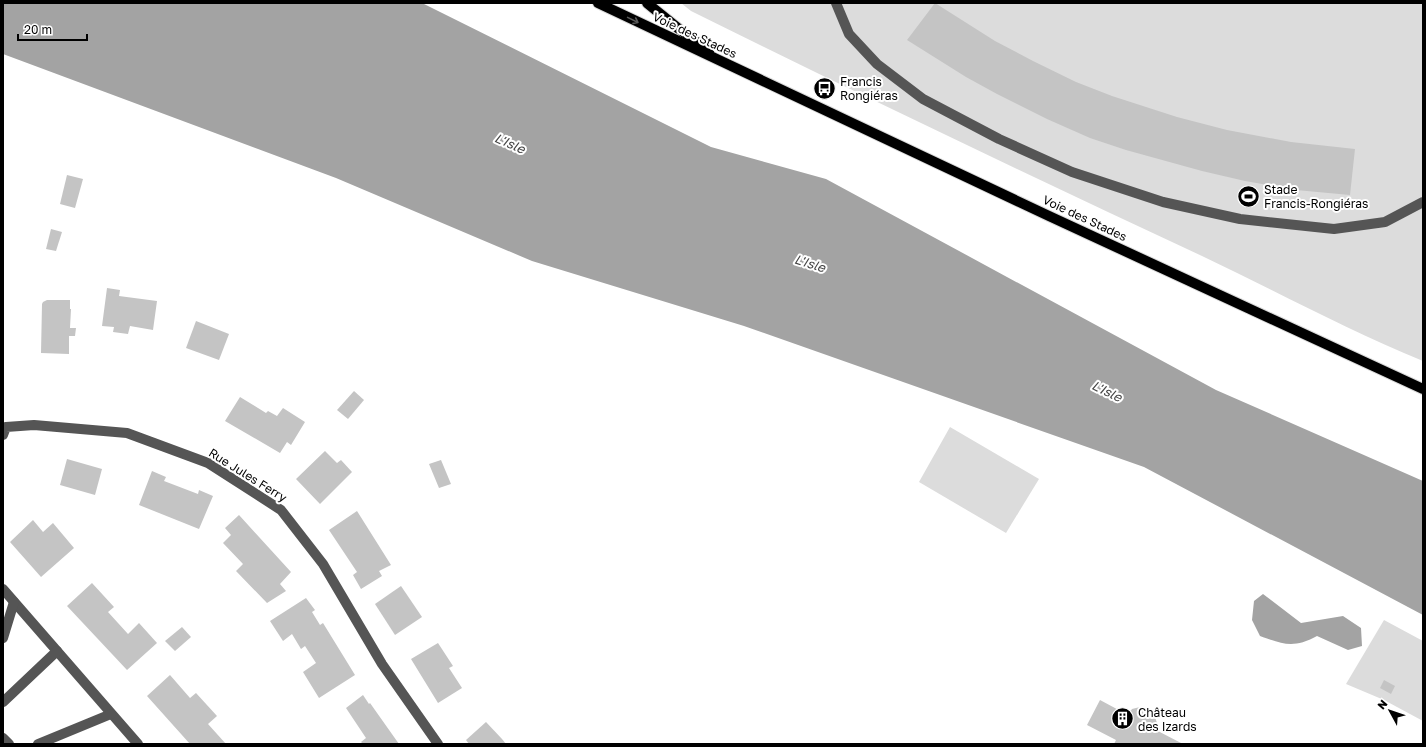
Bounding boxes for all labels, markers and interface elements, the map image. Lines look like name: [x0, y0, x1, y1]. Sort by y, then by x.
street label: Voie des Stades: [651, 9, 739, 61]
scale bar: [18, 16, 87, 42]
one-way arrow: [626, 17, 638, 24]
text: 20 m: [24, 22, 52, 37]
place label: Francis Rongiéras: [840, 74, 898, 103]
bus stop icon: Francis Rongiéras: [811, 75, 837, 101]
water label: L'Isle: [492, 129, 529, 157]
place label: Stade Francis-Rongiéras: [1264, 182, 1368, 211]
sports icon: Stade Francis-Rongiéras: [1235, 183, 1261, 209]
street label: Voie des Stades: [1041, 192, 1129, 244]
water label: L'Isle: [793, 251, 829, 276]
water label: L'Isle: [1089, 377, 1126, 406]
street label: Rue Jules Ferry: [206, 445, 290, 505]
north arrow: [1370, 691, 1410, 731]
text: N: [1374, 697, 1390, 712]
place label: Château des Izards: [1138, 705, 1197, 734]
building icon: Château des Izards: [1110, 706, 1136, 732]

